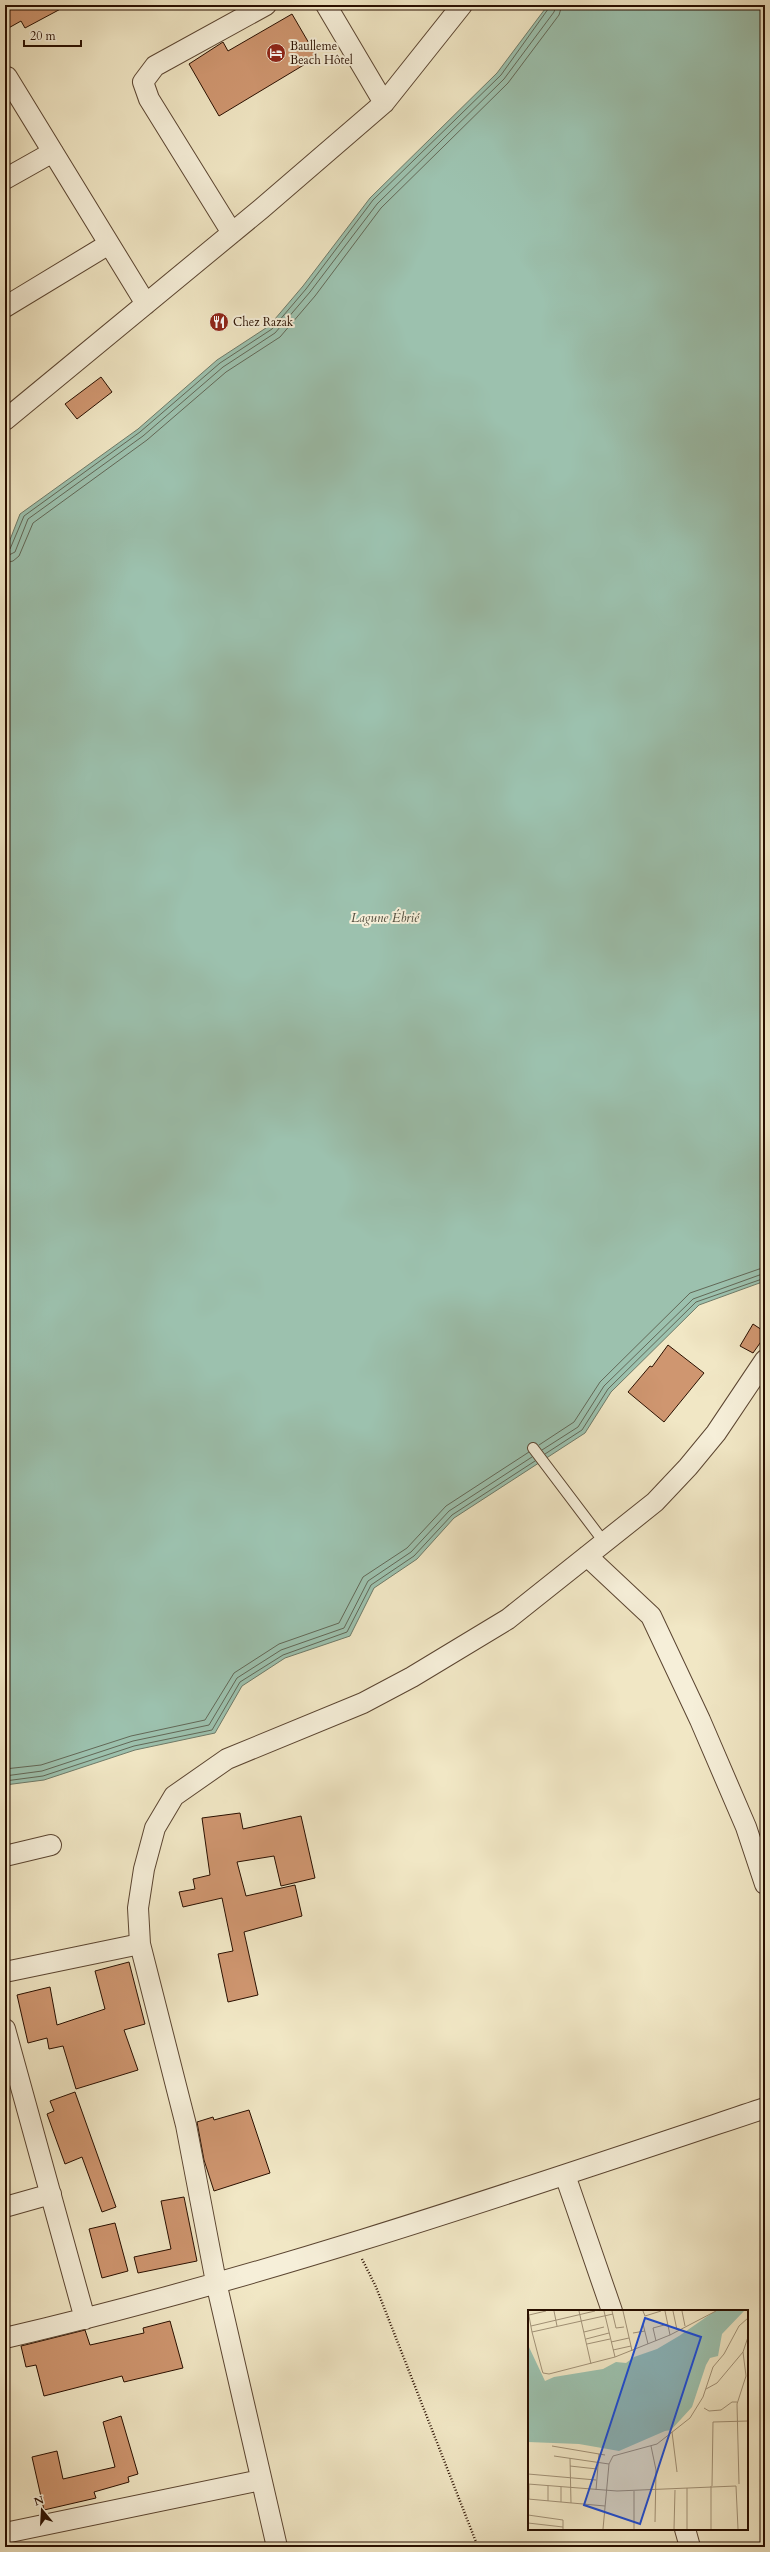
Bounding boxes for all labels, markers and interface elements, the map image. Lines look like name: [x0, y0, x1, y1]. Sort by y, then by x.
scale bar: [24, 22, 81, 48]
text: 20 m: [30, 28, 57, 44]
place label: Baulleme Beach Hôtel: [290, 38, 353, 68]
hotel icon: Baulleme Beach Hôtel: [265, 42, 287, 64]
restaurant icon: Chez Razak: [208, 311, 230, 333]
place label: Chez Razak: [233, 314, 294, 330]
water label: Lagune Ébrié: [351, 909, 420, 927]
inset map: [528, 2310, 748, 2530]
north arrow: [22, 2490, 62, 2530]
text: N: [32, 2492, 46, 2510]

